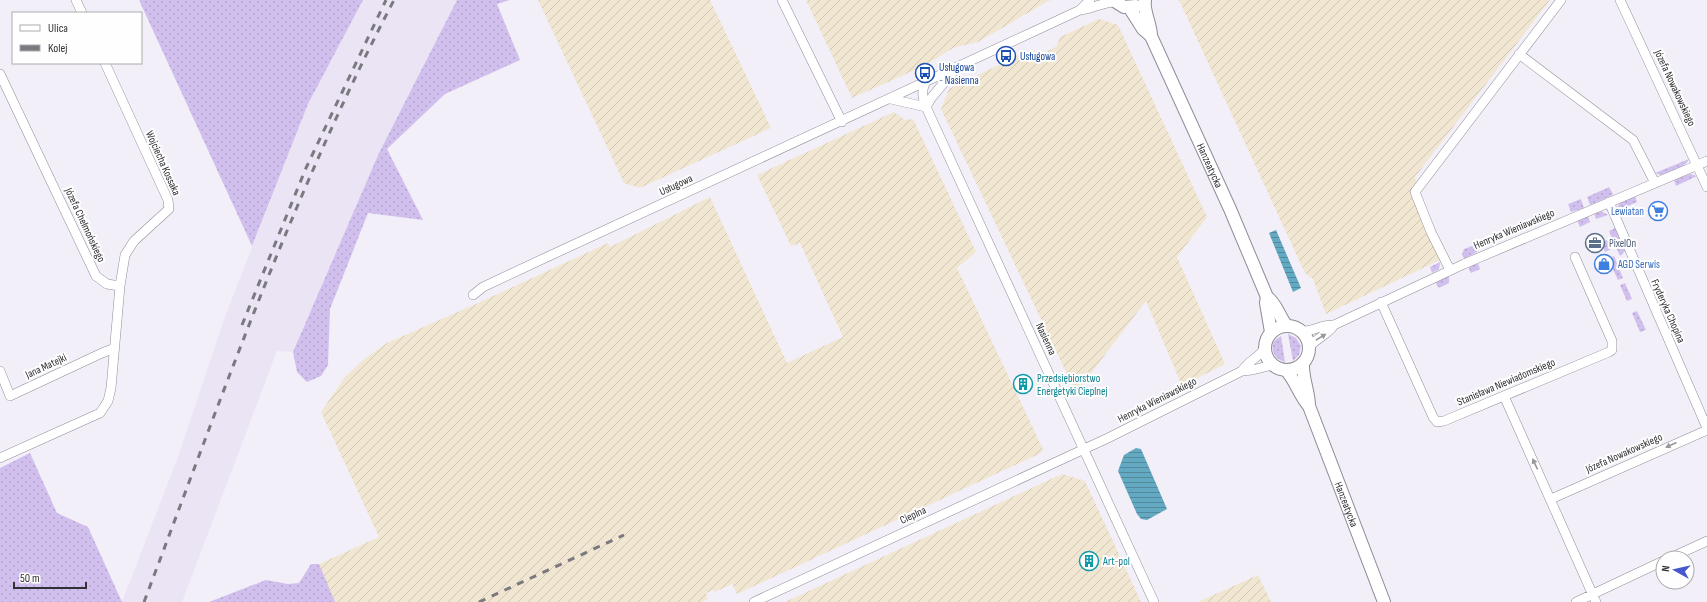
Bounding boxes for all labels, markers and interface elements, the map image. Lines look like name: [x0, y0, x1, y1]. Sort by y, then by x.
legend: [12, 12, 142, 64]
text: Ulica: [48, 21, 68, 36]
text: Kolej: [48, 41, 67, 56]
bus stop icon: Usługowa: [995, 45, 1017, 67]
street label: Józefa Nowakowskiego: [1651, 47, 1699, 129]
place label: Usługowa: [1020, 50, 1055, 63]
place label: Usługowa - Nasienna: [939, 61, 979, 87]
bus stop icon: Usługowa - Nasienna: [914, 62, 936, 84]
street label: Wojciecha Kossaka: [143, 129, 183, 197]
street label: Hanzeatycka: [1194, 141, 1226, 190]
street label: Usługowa: [657, 172, 695, 198]
street label: Józefa Chełmońskiego: [62, 185, 108, 265]
supermarket icon: Lewiatan: [1647, 200, 1669, 222]
place label: Lewiatan: [1611, 205, 1644, 218]
street label: Henryka Wieniawskiego: [1472, 206, 1557, 252]
office icon: PixelOn: [1584, 232, 1606, 254]
place label: PixelOn: [1609, 237, 1637, 250]
shop icon: AGD Serwis: [1593, 253, 1615, 275]
place label: AGD Serwis: [1617, 258, 1660, 271]
street label: Fryderyka Chopina: [1648, 277, 1688, 345]
street label: Nasienna: [1033, 321, 1059, 357]
one-way arrow: [1315, 333, 1327, 340]
street label: Jana Matejki: [22, 351, 69, 382]
street label: Stanisława Niewiadomskiego: [1455, 355, 1557, 409]
place label: Przedsiębiorstwo Energetyki Cieplnej: [1037, 372, 1107, 398]
building icon: Przedsiębiorstwo Energetyki Cieplnej: [1012, 373, 1034, 395]
street label: Henryka Wieniawskiego: [1115, 374, 1199, 425]
street label: Józefa Nowakowskiego: [1583, 430, 1665, 476]
one-way arrow: [1665, 443, 1677, 449]
one-way arrow: [1532, 458, 1538, 469]
street label: Hanzeatycka: [1332, 480, 1361, 529]
street label: Cieplna: [898, 503, 928, 527]
building icon: Art-pol: [1078, 550, 1100, 572]
north arrow: [1655, 550, 1695, 590]
place label: Art-pol: [1102, 555, 1130, 568]
scale bar: [14, 564, 86, 590]
text: N: [1659, 565, 1672, 572]
text: 50 m: [20, 571, 40, 586]

